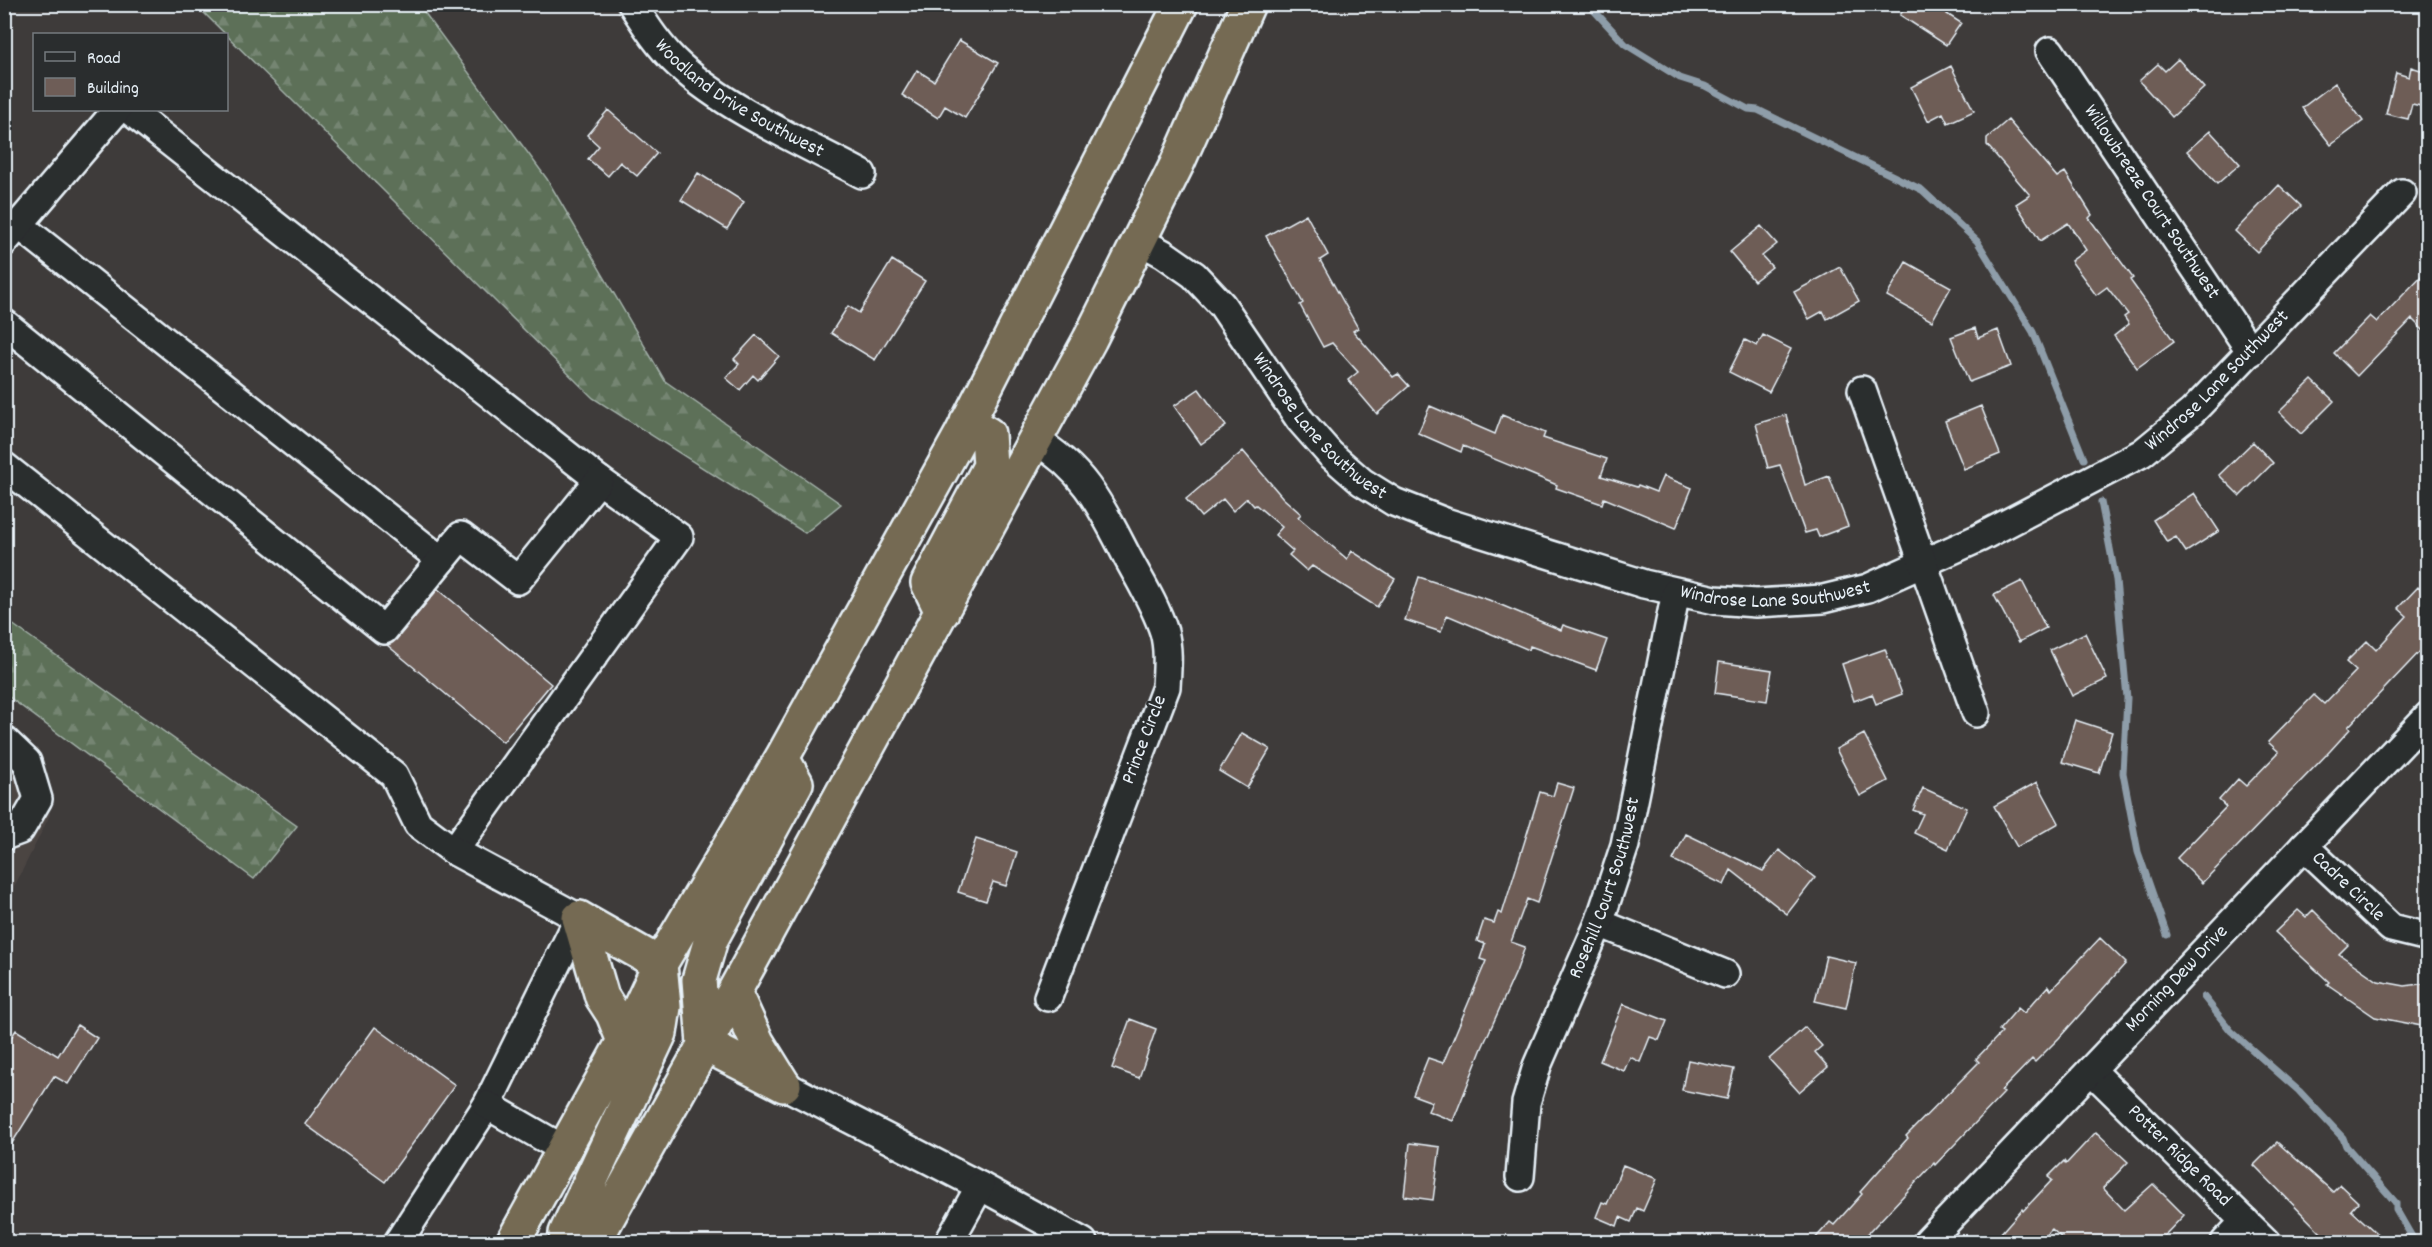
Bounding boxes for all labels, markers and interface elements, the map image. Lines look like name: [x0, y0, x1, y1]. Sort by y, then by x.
legend: [33, 33, 228, 111]
street label: Woodland Drive Southwest: [647, 33, 828, 166]
text: Road: [87, 47, 121, 72]
text: Building: [87, 77, 139, 102]
street label: Willowbreeze Court Southwest: [2076, 100, 2226, 305]
street label: Windrose Lane Southwest: [2139, 304, 2296, 459]
street label: Windrose Lane Southwest: [1245, 347, 1392, 508]
street label: Windrose Lane Southwest: [1677, 574, 1874, 617]
street label: Prince Circle: [1115, 691, 1175, 789]
street label: Rosehill Court Southwest: [1562, 795, 1648, 983]
street label: Cadre Circle: [2305, 845, 2391, 929]
street label: Morning Dew Drive: [2119, 919, 2235, 1039]
street label: Potter Ridge Road: [2120, 1099, 2237, 1214]

